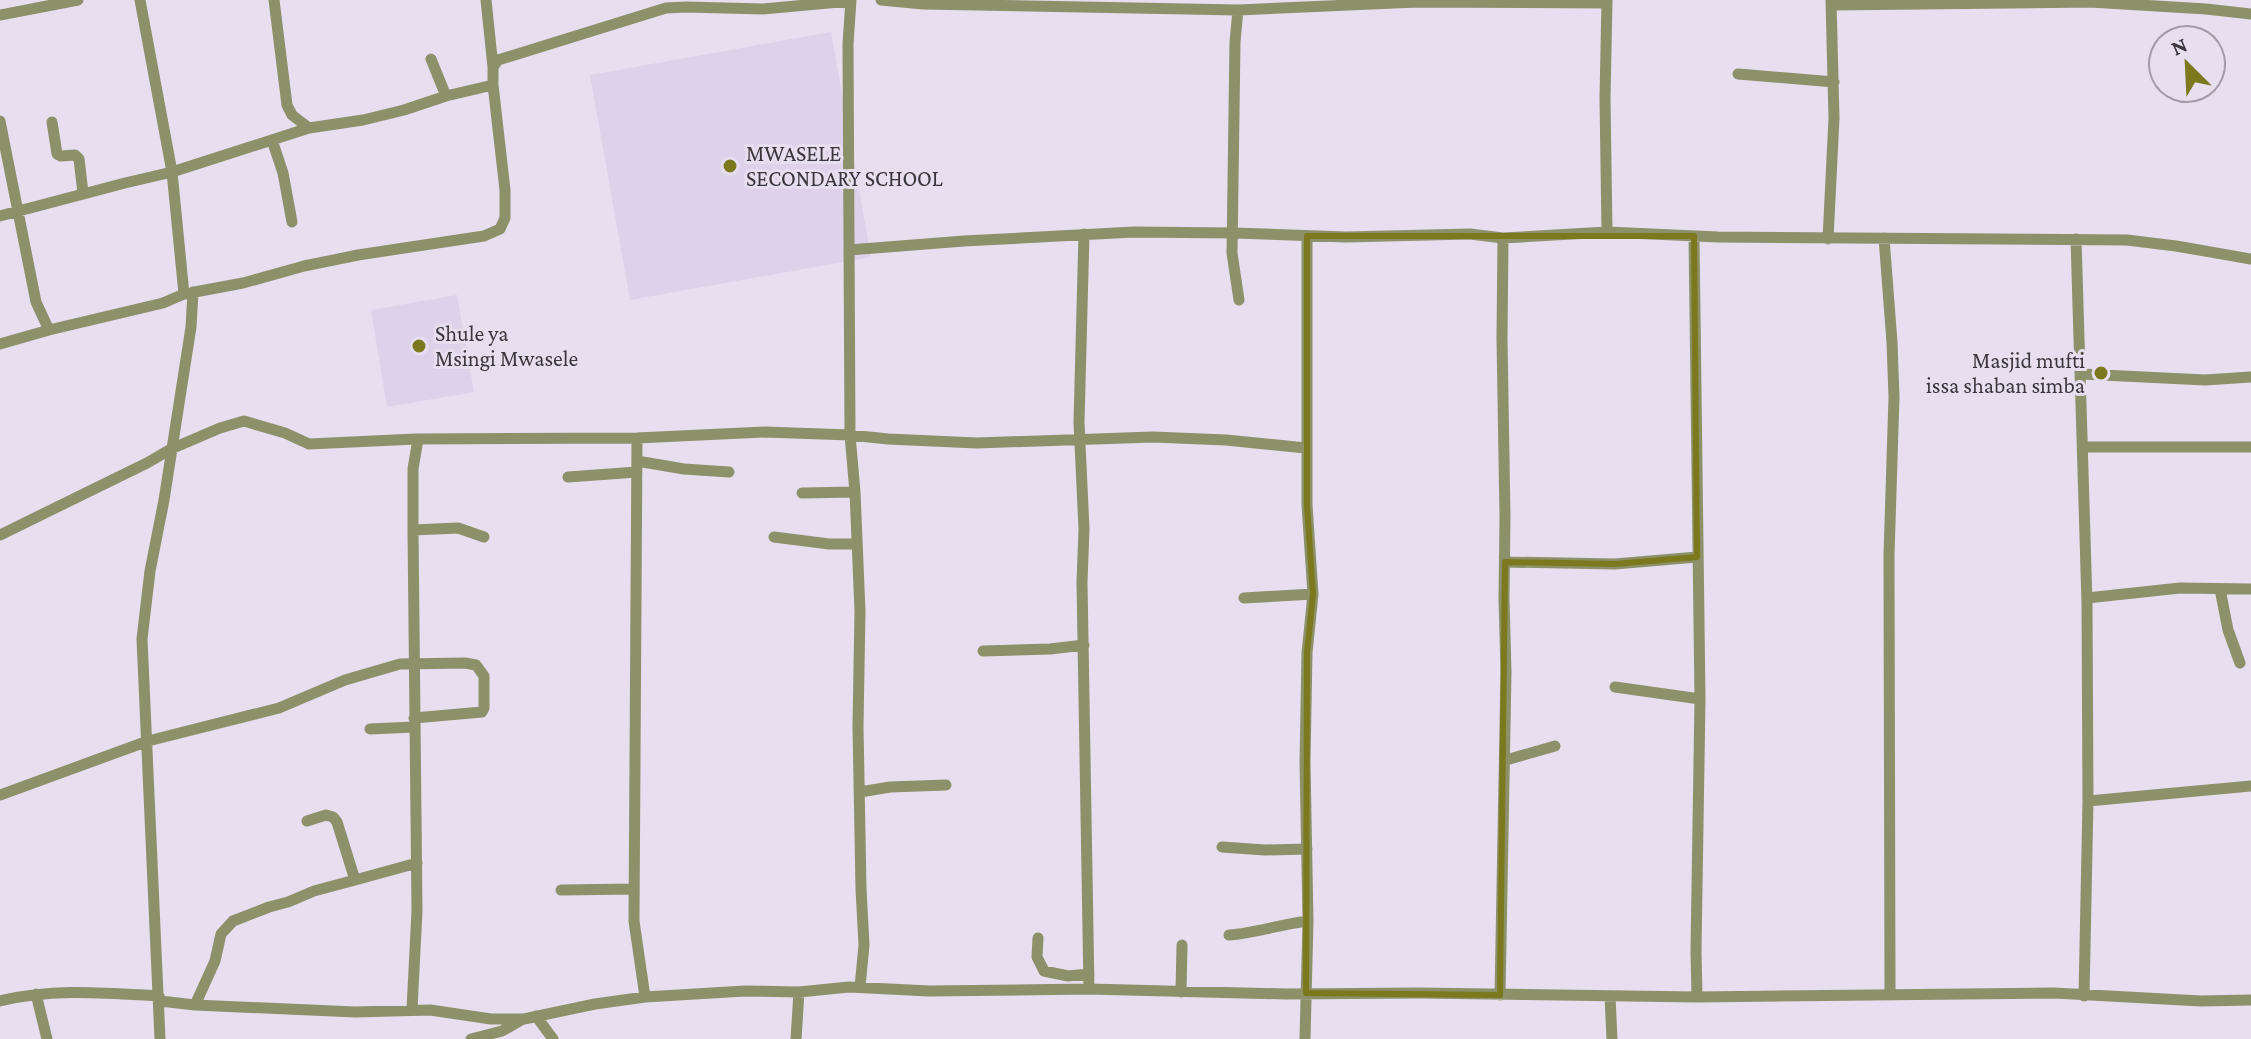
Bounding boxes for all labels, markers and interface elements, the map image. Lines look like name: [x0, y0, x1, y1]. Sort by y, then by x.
north arrow: [2147, 24, 2227, 104]
text: N: [2167, 32, 2191, 61]
place label: MWASELE SECONDARY SCHOOL: [746, 141, 943, 191]
marker: MWASELE SECONDARY SCHOOL: [721, 157, 739, 175]
place label: Shule ya Msingi Mwasele: [435, 321, 578, 371]
marker: Shule ya Msingi Mwasele: [410, 337, 428, 355]
place label: Masjid mufti issa shaban simba: [1926, 348, 2085, 398]
marker: Masjid mufti issa shaban simba: [2092, 364, 2110, 382]

